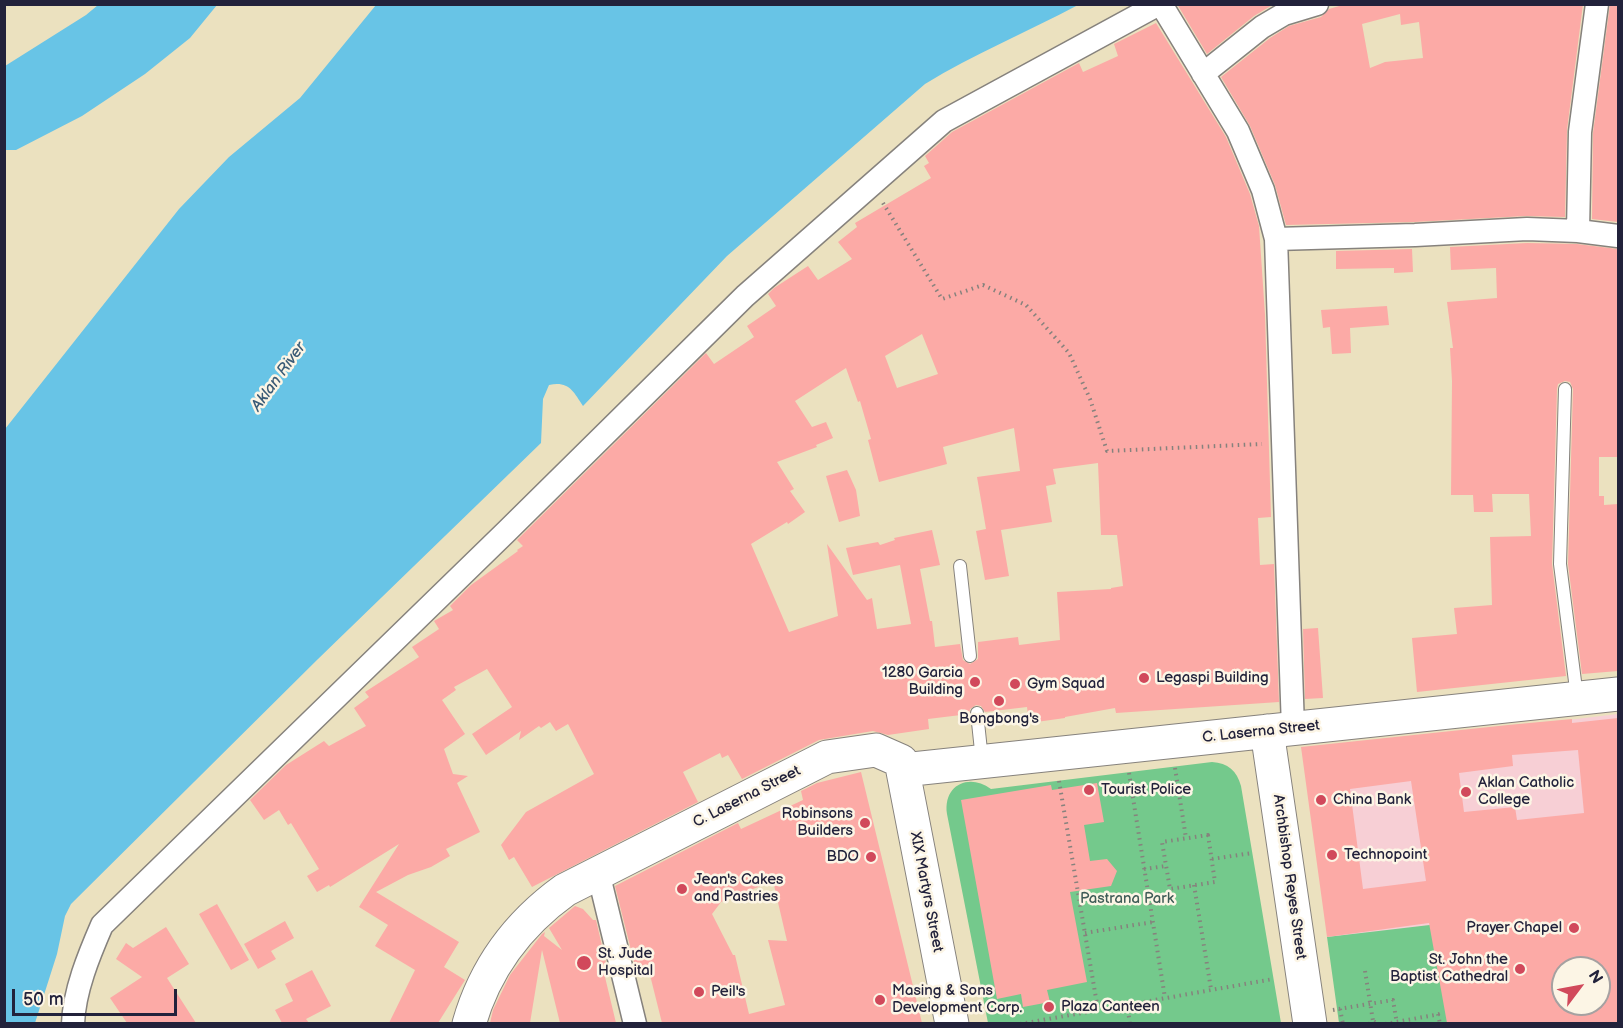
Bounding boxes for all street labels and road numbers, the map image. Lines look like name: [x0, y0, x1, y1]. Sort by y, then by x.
street label: C. Laserna Street: [1201, 717, 1321, 747]
street label: C. Laserna Street: [690, 762, 804, 832]
street label: Archbishop Reyes Street: [1269, 793, 1309, 961]
street label: XIX Martyrs Street: [906, 830, 946, 954]

